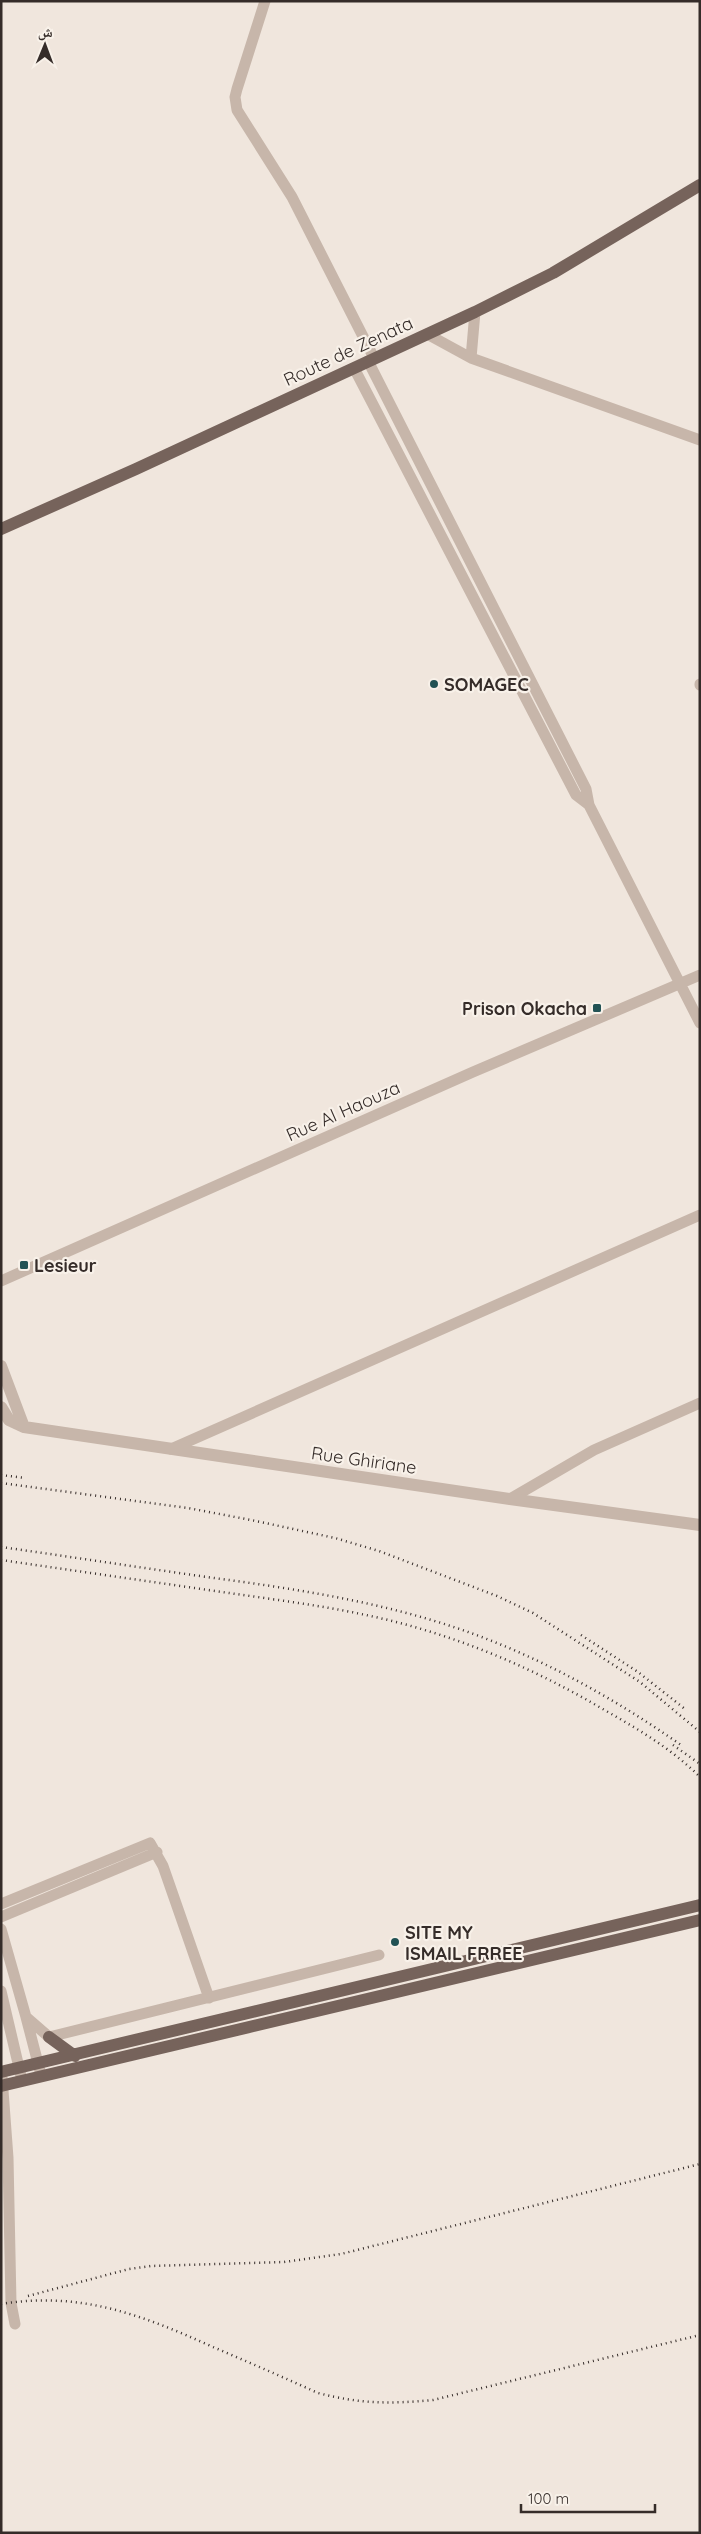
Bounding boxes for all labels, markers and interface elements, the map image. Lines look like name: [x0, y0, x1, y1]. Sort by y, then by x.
north arrow: [20, 20, 70, 70]
text: ش: [38, 23, 53, 41]
street label: Route de Zenata: [280, 311, 416, 391]
place label: SOMAGEC: [444, 673, 529, 696]
marker: SOMAGEC: [428, 678, 440, 690]
place label: Prison Okacha: [462, 997, 587, 1020]
marker: Prison Okacha: [591, 1002, 603, 1014]
street label: Rue Al Haouza: [282, 1076, 404, 1146]
place label: Lesieur: [34, 1254, 97, 1277]
marker: Lesieur: [18, 1259, 30, 1271]
street label: Rue Ghiriane: [310, 1441, 418, 1479]
place label: SITE MY ISMAIL FRREE: [405, 1921, 523, 1965]
marker: SITE MY ISMAIL FRREE: [389, 1936, 401, 1948]
scale bar: [521, 2482, 655, 2514]
text: 100 m: [528, 2489, 569, 2508]

